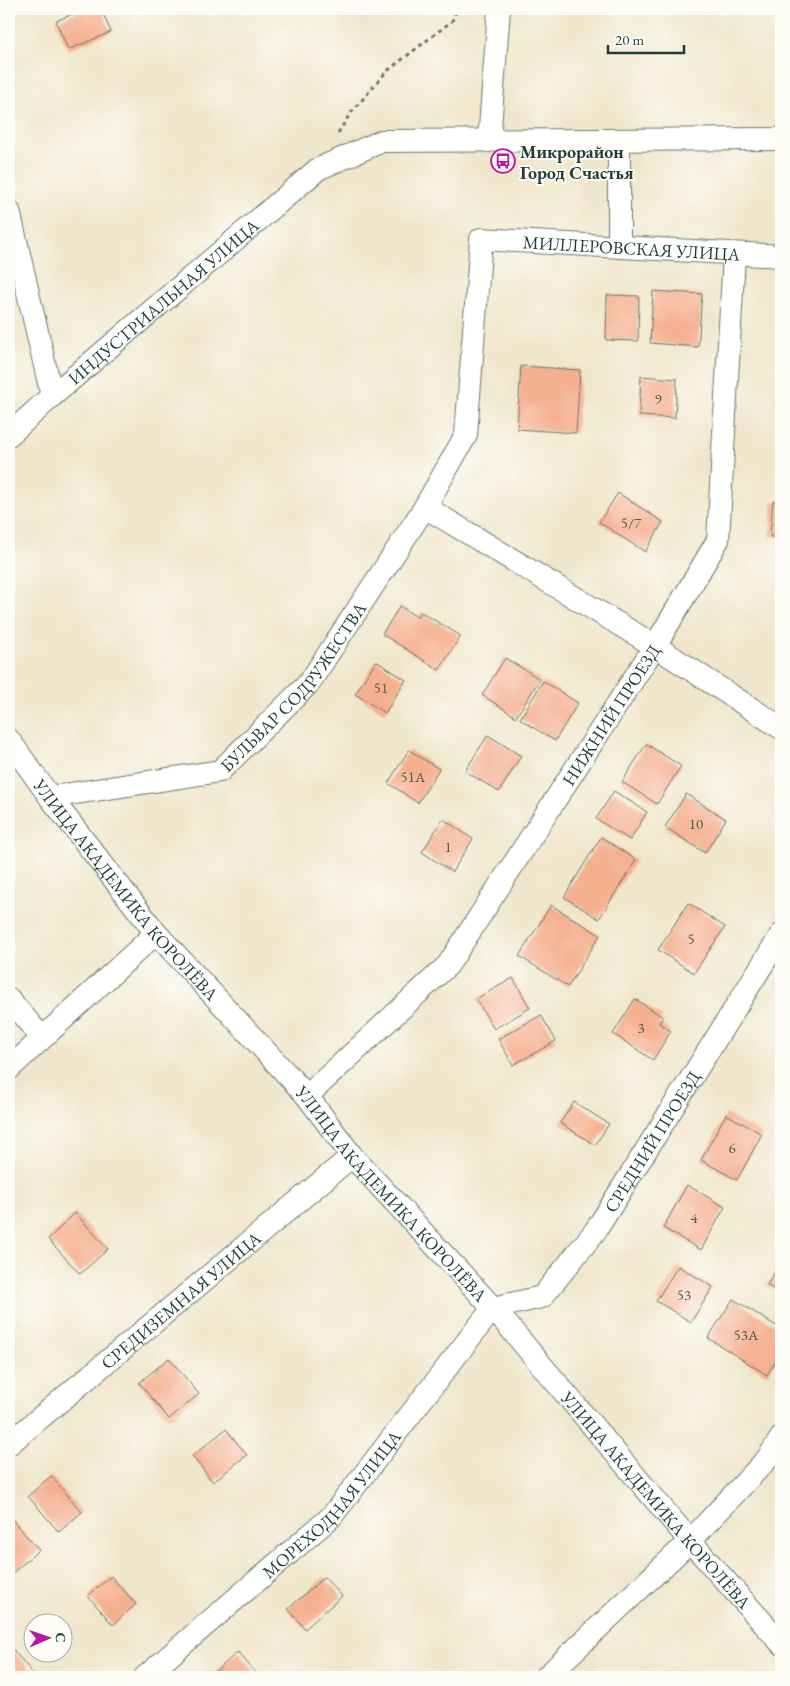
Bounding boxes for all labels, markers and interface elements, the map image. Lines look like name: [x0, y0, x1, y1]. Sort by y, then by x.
scale bar: [608, 22, 684, 54]
text: 20 m: [615, 30, 644, 49]
place label: Микрорайон Город Счастья: [520, 140, 634, 184]
bus stop icon: Микрорайон Город Счастья: [490, 148, 516, 174]
street label: ИНДУСТРИАЛЬНАЯ УЛИЦА: [63, 213, 264, 389]
street label: МИЛЛЕРОВСКАЯ УЛИЦА: [522, 230, 741, 265]
house number: 9: [654, 389, 662, 408]
house number: 5/7: [621, 513, 642, 532]
street label: БУЛЬВАР СОДРУЖЕСТВА: [215, 597, 371, 776]
street label: НИЖНИЙ ПРОЕЗД: [556, 639, 665, 790]
house number: 51: [374, 678, 388, 697]
house number: 51А: [401, 767, 426, 786]
street label: УЛИЦА АКАДЕМИКА КОРОЛЁВА: [28, 773, 224, 1005]
house number: 10: [689, 814, 703, 833]
house number: 1: [444, 837, 452, 856]
house number: 5: [687, 929, 695, 948]
house number: 3: [637, 1018, 645, 1037]
street label: СРЕДНИЙ ПРОЕЗД: [599, 1066, 705, 1216]
street label: УЛИЦА АКАДЕМИКА КОРОЛЁВА: [291, 1079, 493, 1307]
house number: 6: [728, 1138, 736, 1157]
house number: 4: [690, 1208, 698, 1227]
street label: СРЕДИЗЕМНАЯ УЛИЦА: [96, 1226, 266, 1374]
house number: 53: [677, 1285, 691, 1304]
house number: 53А: [734, 1325, 759, 1344]
street label: УЛИЦА АКАДЕМИКА КОРОЛЁВА: [556, 1385, 757, 1614]
street label: МОРЕХОДНАЯ УЛИЦА: [257, 1425, 406, 1583]
north arrow: [22, 1614, 72, 1664]
text: С: [52, 1632, 70, 1643]

